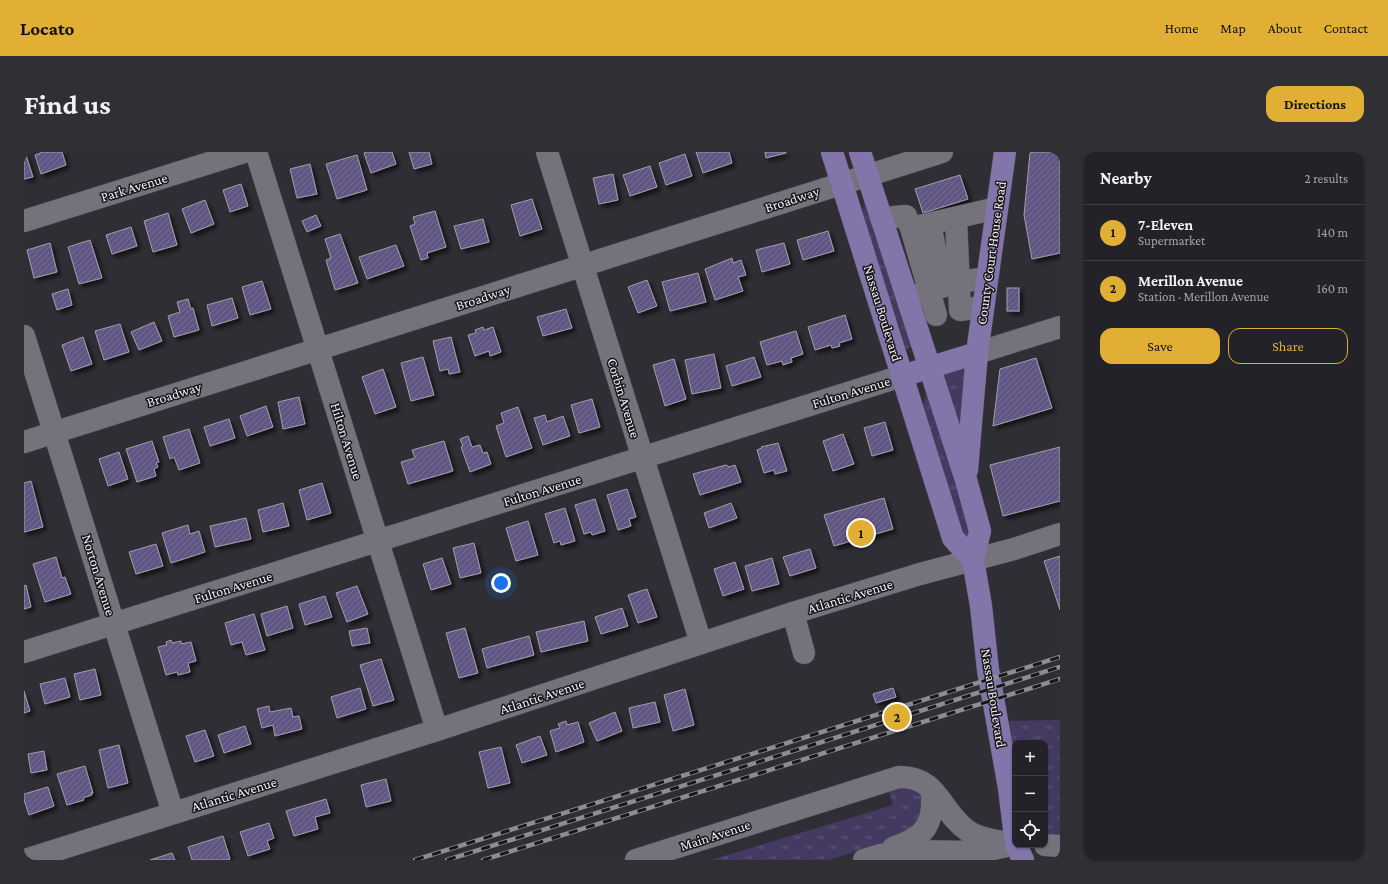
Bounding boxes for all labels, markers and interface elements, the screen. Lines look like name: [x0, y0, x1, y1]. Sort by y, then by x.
text: Locato: [20, 18, 74, 39]
text: Home: [1165, 20, 1198, 36]
text: Map: [1220, 20, 1246, 36]
text: About: [1268, 20, 1302, 36]
text: Contact: [1324, 20, 1368, 36]
button: Directions: [1266, 86, 1364, 122]
text: Find us: [24, 89, 111, 120]
street label: Park Avenue: [99, 169, 169, 205]
text: Nearby: [1100, 169, 1152, 188]
text: 2 results: [1305, 171, 1348, 186]
street label: County Court House Road: [973, 180, 1009, 326]
street label: Broadway: [763, 183, 822, 215]
text: 7-Eleven: [1138, 217, 1193, 233]
text: 1: [1111, 225, 1115, 240]
text: 140 m: [1317, 225, 1348, 240]
text: Supermarket: [1138, 233, 1205, 248]
street label: Nassau Boulevard: [861, 263, 905, 364]
text: Merillon Avenue: [1138, 273, 1243, 289]
street label: Broadway: [454, 281, 513, 313]
text: 2: [1110, 281, 1116, 296]
text: 160 m: [1317, 281, 1348, 296]
text: Station · Merillon Avenue: [1138, 289, 1269, 304]
button: Save: [1100, 328, 1220, 364]
button: Share: [1228, 328, 1348, 364]
street label: Corbin Avenue: [604, 356, 644, 440]
street label: Fulton Avenue: [810, 373, 892, 411]
street label: Broadway: [145, 378, 204, 410]
street label: Hilton Avenue: [328, 401, 366, 481]
street label: Fulton Avenue: [501, 471, 583, 509]
pin: 1: [848, 518, 874, 548]
street label: Norton Avenue: [79, 533, 119, 617]
street label: Fulton Avenue: [192, 568, 274, 606]
your location: [491, 573, 511, 593]
street label: Atlantic Avenue: [806, 575, 894, 617]
street label: Nassau Boulevard: [978, 647, 1010, 749]
street label: Atlantic Avenue: [498, 675, 586, 717]
pin: 2: [884, 702, 910, 732]
map controls: [1012, 740, 1048, 848]
button: +: [1012, 740, 1048, 776]
street label: Atlantic Avenue: [190, 773, 278, 815]
button: −: [1012, 776, 1048, 812]
button: locate: [1012, 812, 1048, 848]
street label: Main Avenue: [678, 816, 752, 854]

